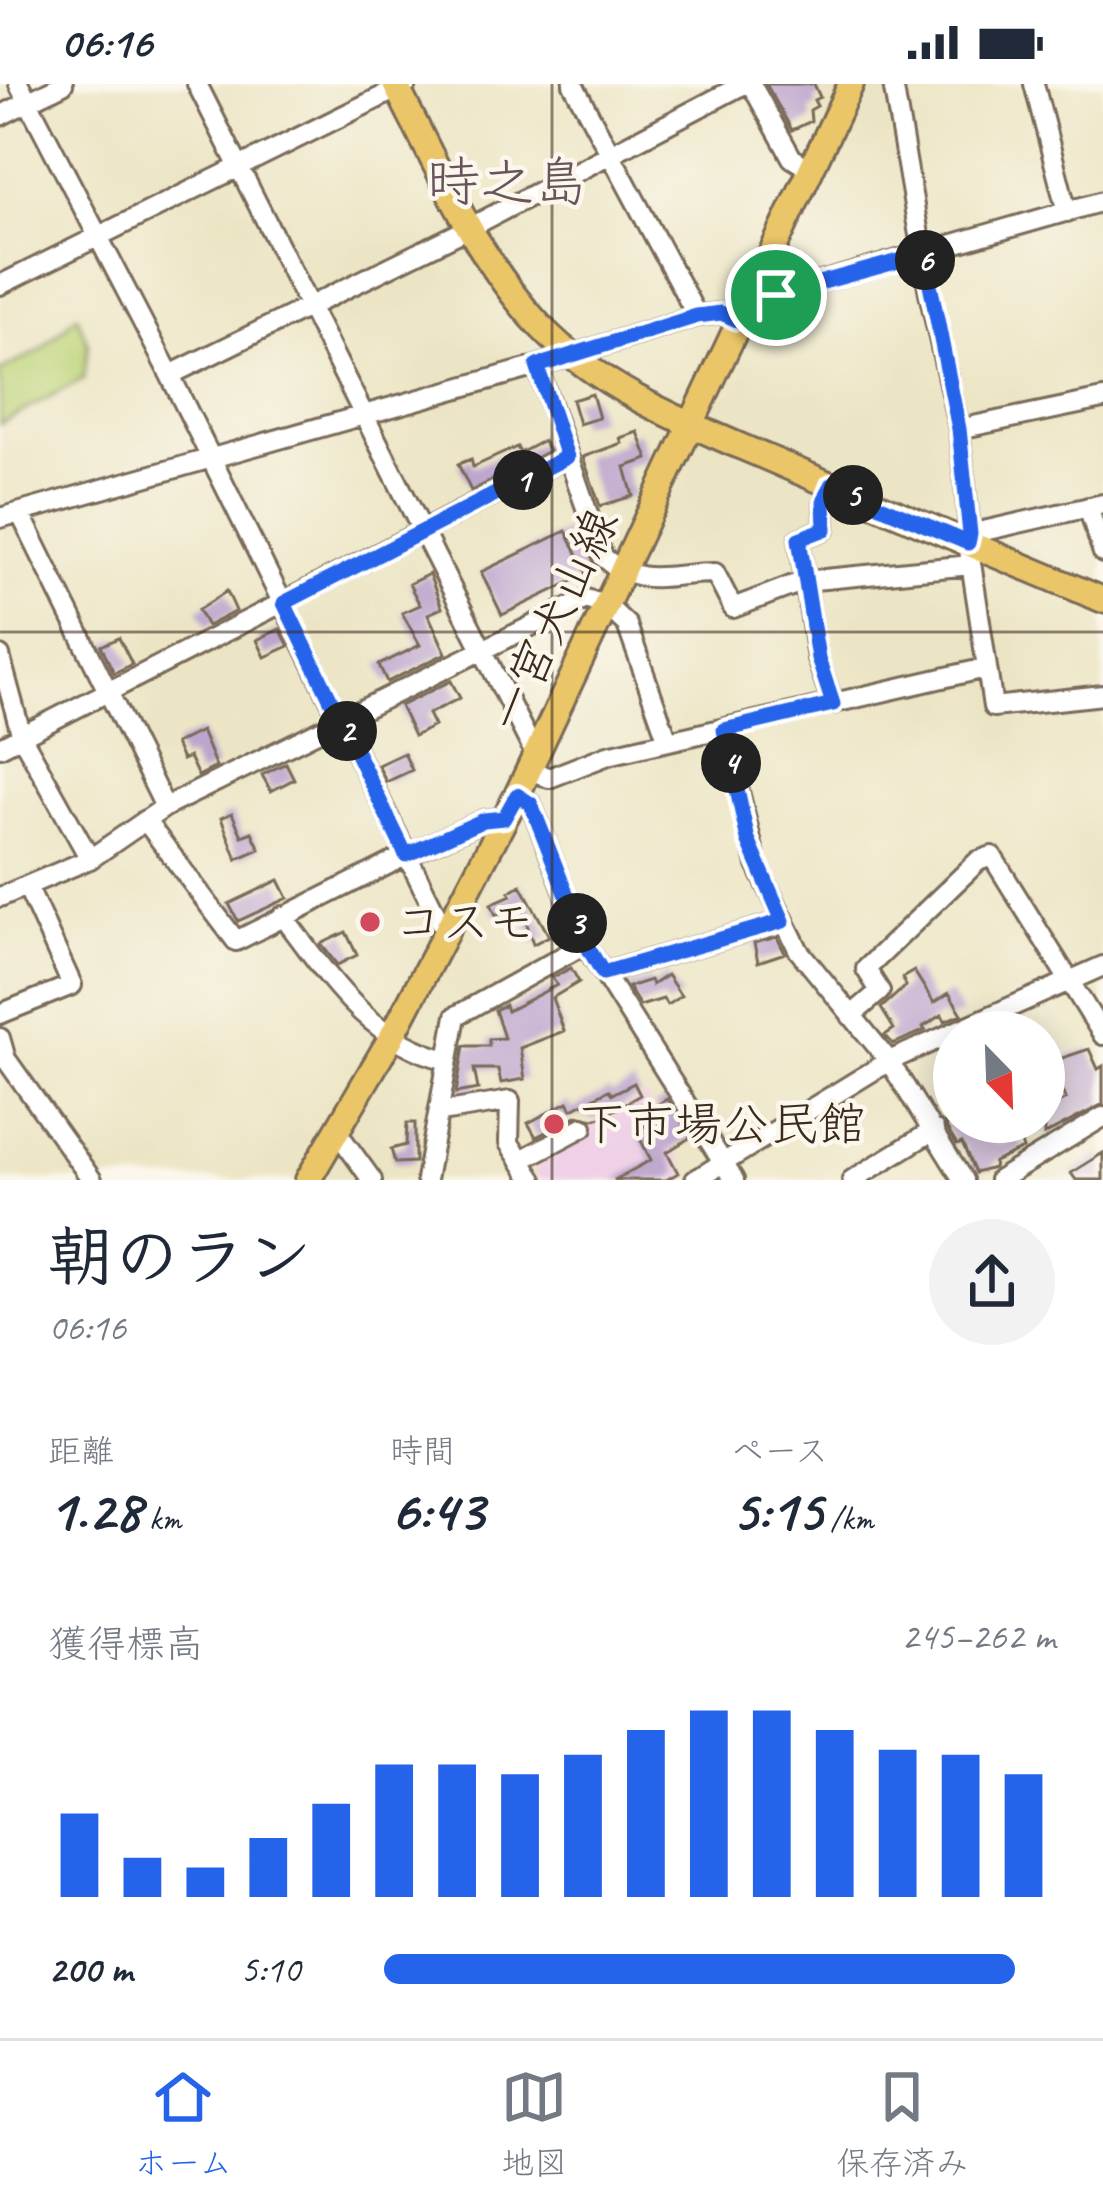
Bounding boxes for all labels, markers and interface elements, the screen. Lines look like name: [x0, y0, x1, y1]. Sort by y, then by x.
text: 06:16: [60, 14, 152, 71]
district label: 時之島: [426, 148, 588, 216]
pin: 6: [895, 230, 955, 290]
text: 6: [917, 239, 933, 281]
pin: [725, 244, 827, 346]
icon: arrive: [743, 262, 809, 328]
pin: 1: [493, 450, 553, 510]
text: 1: [516, 459, 530, 501]
pin: 5: [823, 465, 883, 525]
text: 5: [846, 474, 860, 516]
street label: 一宮犬山線: [475, 499, 631, 741]
pin: 2: [317, 701, 377, 761]
text: 2: [340, 710, 354, 752]
pin: 4: [701, 733, 761, 793]
text: 4: [724, 742, 738, 784]
place label: コスモ: [394, 892, 536, 952]
pin: 3: [547, 893, 607, 953]
text: 3: [570, 902, 584, 944]
marker: コスモ: [357, 909, 383, 935]
north arrow: [933, 1011, 1065, 1143]
map controls: [933, 1011, 1065, 1143]
place label: 下市場公民館: [578, 1094, 866, 1154]
marker: 下市場公民館: [541, 1111, 567, 1137]
text: 朝のラン: [48, 1216, 312, 1299]
button: share: [929, 1219, 1055, 1345]
text: 06:16: [48, 1303, 126, 1352]
text: 距離: [48, 1430, 114, 1472]
text: 時間: [390, 1430, 456, 1472]
text: ペース: [731, 1430, 828, 1472]
text: 1.28: [48, 1472, 141, 1548]
text: 6:43: [390, 1472, 484, 1548]
text: 5:15: [731, 1472, 822, 1548]
text: km: [141, 1498, 181, 1540]
text: /km: [822, 1498, 873, 1540]
text: 245–262 m: [901, 1612, 1055, 1661]
text: 獲得標高: [48, 1620, 204, 1669]
text: 200 m: [48, 1945, 132, 1994]
text: 5:10: [240, 1945, 300, 1994]
tab: ホーム: [135, 2064, 232, 2184]
tab: 地図: [501, 2064, 567, 2184]
tab: 保存済み: [836, 2064, 968, 2184]

